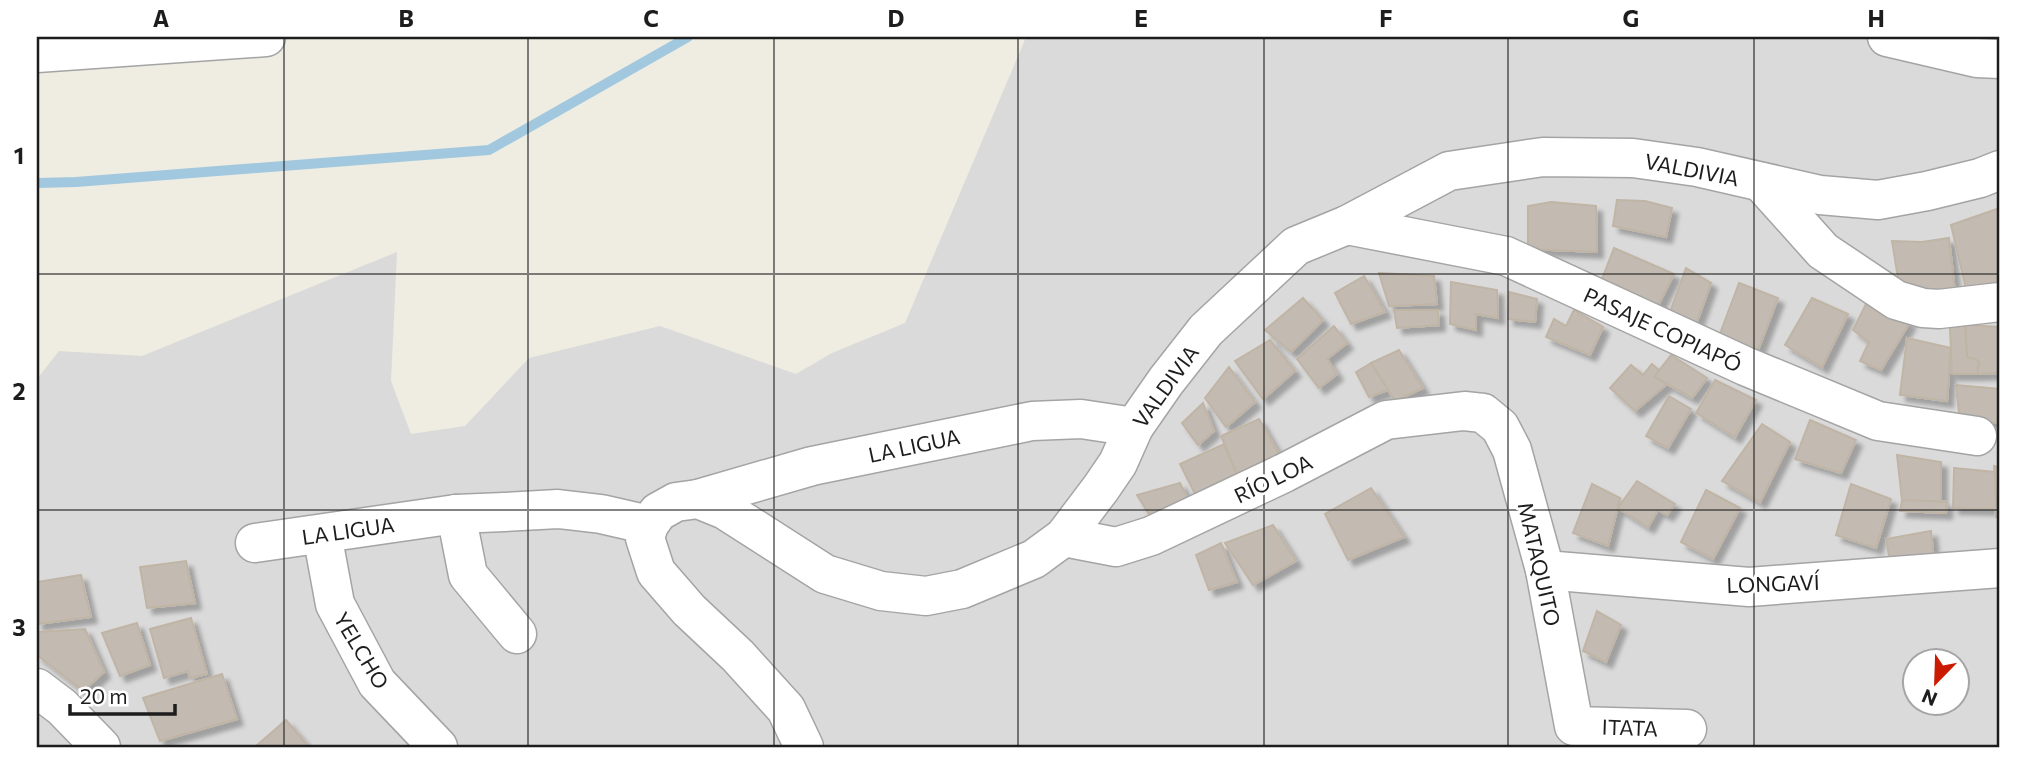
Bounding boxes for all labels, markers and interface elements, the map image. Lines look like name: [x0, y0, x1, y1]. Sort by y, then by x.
text: A: [153, 4, 170, 32]
text: B: [398, 4, 414, 32]
text: C: [643, 4, 659, 32]
text: D: [888, 4, 905, 32]
text: E: [1134, 4, 1148, 32]
text: F: [1379, 4, 1393, 32]
text: G: [1623, 4, 1639, 32]
text: H: [1867, 4, 1885, 32]
text: 1: [14, 141, 24, 169]
street label: VALDIVIA: [1643, 148, 1741, 190]
street label: PASAJE COPIAPÓ: [1580, 281, 1746, 377]
street label: VALDIVIA: [1127, 340, 1203, 432]
text: 2: [12, 377, 26, 405]
street label: LA LIGUA: [866, 423, 962, 467]
street label: RÍO LOA: [1230, 448, 1316, 508]
street label: MATAQUITO: [1514, 500, 1566, 628]
street label: LA LIGUA: [300, 511, 396, 549]
street label: LONGAVÍ: [1726, 569, 1821, 597]
street label: YELCHO: [329, 607, 395, 693]
text: 3: [12, 613, 26, 641]
north arrow: [1900, 648, 1970, 718]
scale bar: [70, 672, 175, 716]
text: 20 m: [80, 683, 128, 708]
text: N: [1918, 685, 1940, 711]
street label: ITATA: [1601, 714, 1659, 740]

